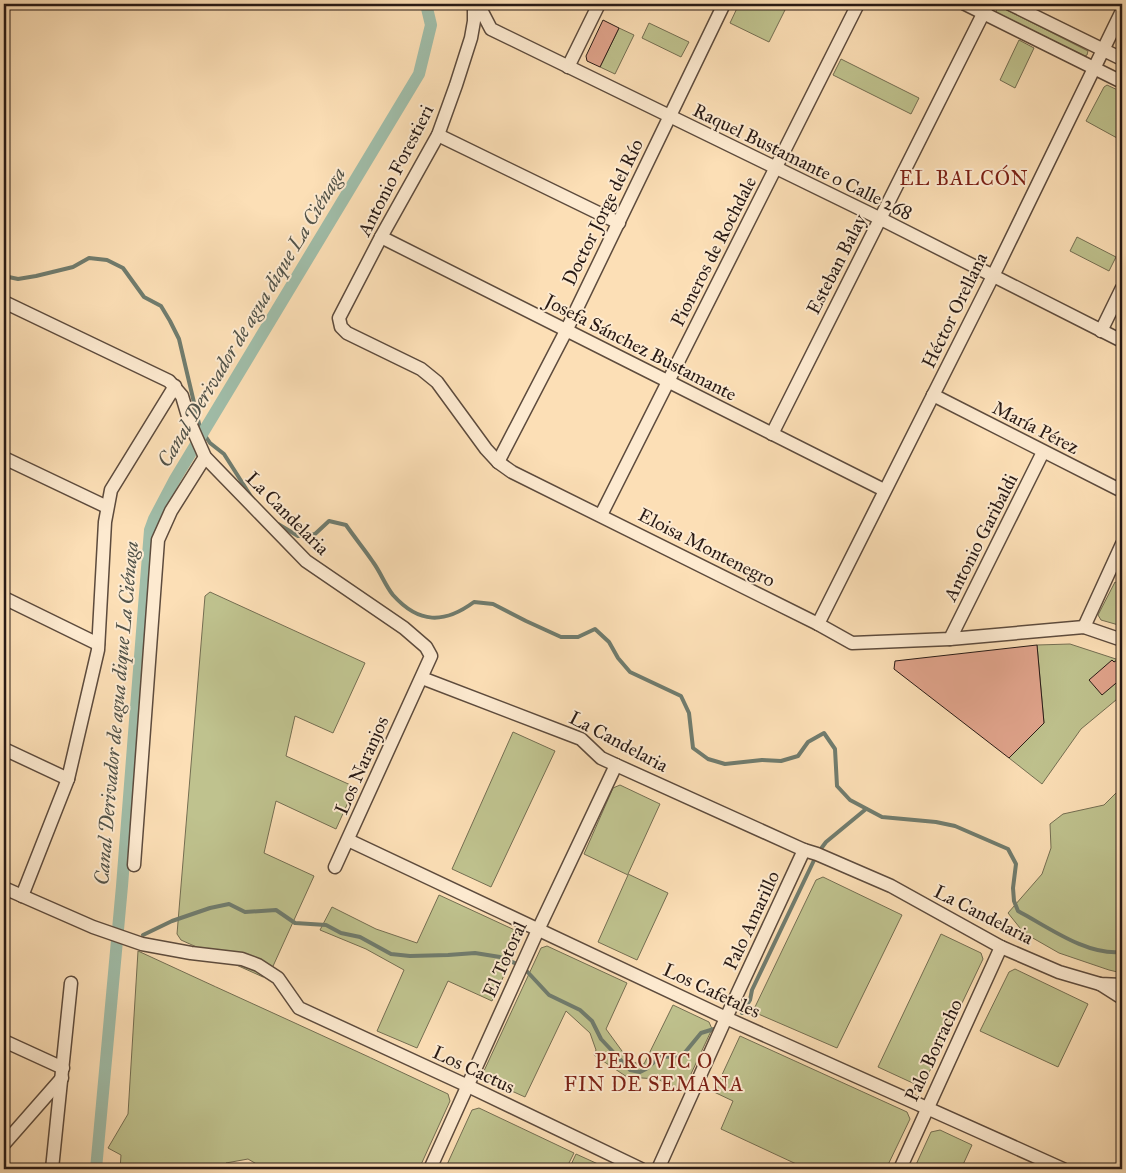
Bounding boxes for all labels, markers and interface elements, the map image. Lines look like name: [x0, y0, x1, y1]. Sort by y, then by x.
street label: Raquel Bustamante o Calle 268: [689, 98, 916, 226]
street label: Antonio Forestieri: [352, 101, 438, 241]
street label: Doctor Jorge del Río: [557, 135, 649, 290]
water label: Canal Derivador de agua dique La Ciénaga: [152, 163, 350, 471]
district label: EL BALCÓN: [899, 164, 1029, 190]
street label: Pioneros de Rochdale: [666, 172, 761, 330]
street label: Esteban Balay: [801, 209, 872, 318]
street label: Héctor Orellana: [917, 248, 993, 372]
street label: Josefa Sánchez Bustamante: [539, 288, 741, 407]
street label: María Pérez: [989, 396, 1083, 459]
street label: La Candelaria: [241, 467, 335, 560]
street label: Antonio Garibaldi: [938, 470, 1022, 606]
street label: Eloisa Montenegro: [634, 503, 779, 593]
water label: Canal Derivador de agua dique La Ciénaga: [89, 540, 143, 886]
street label: La Candelaria: [566, 706, 673, 777]
street label: Los Naranjos: [330, 712, 393, 818]
street label: Palo Amarillo: [719, 867, 784, 973]
street label: La Candelaria: [930, 880, 1038, 950]
street label: El Totoral: [478, 917, 532, 1001]
street label: Los Cafetales: [660, 958, 764, 1023]
street label: Palo Borracho: [900, 995, 967, 1105]
street label: Los Cactus: [429, 1041, 518, 1098]
district label: PEROVIC O FIN DE SEMANA: [564, 1049, 744, 1096]

